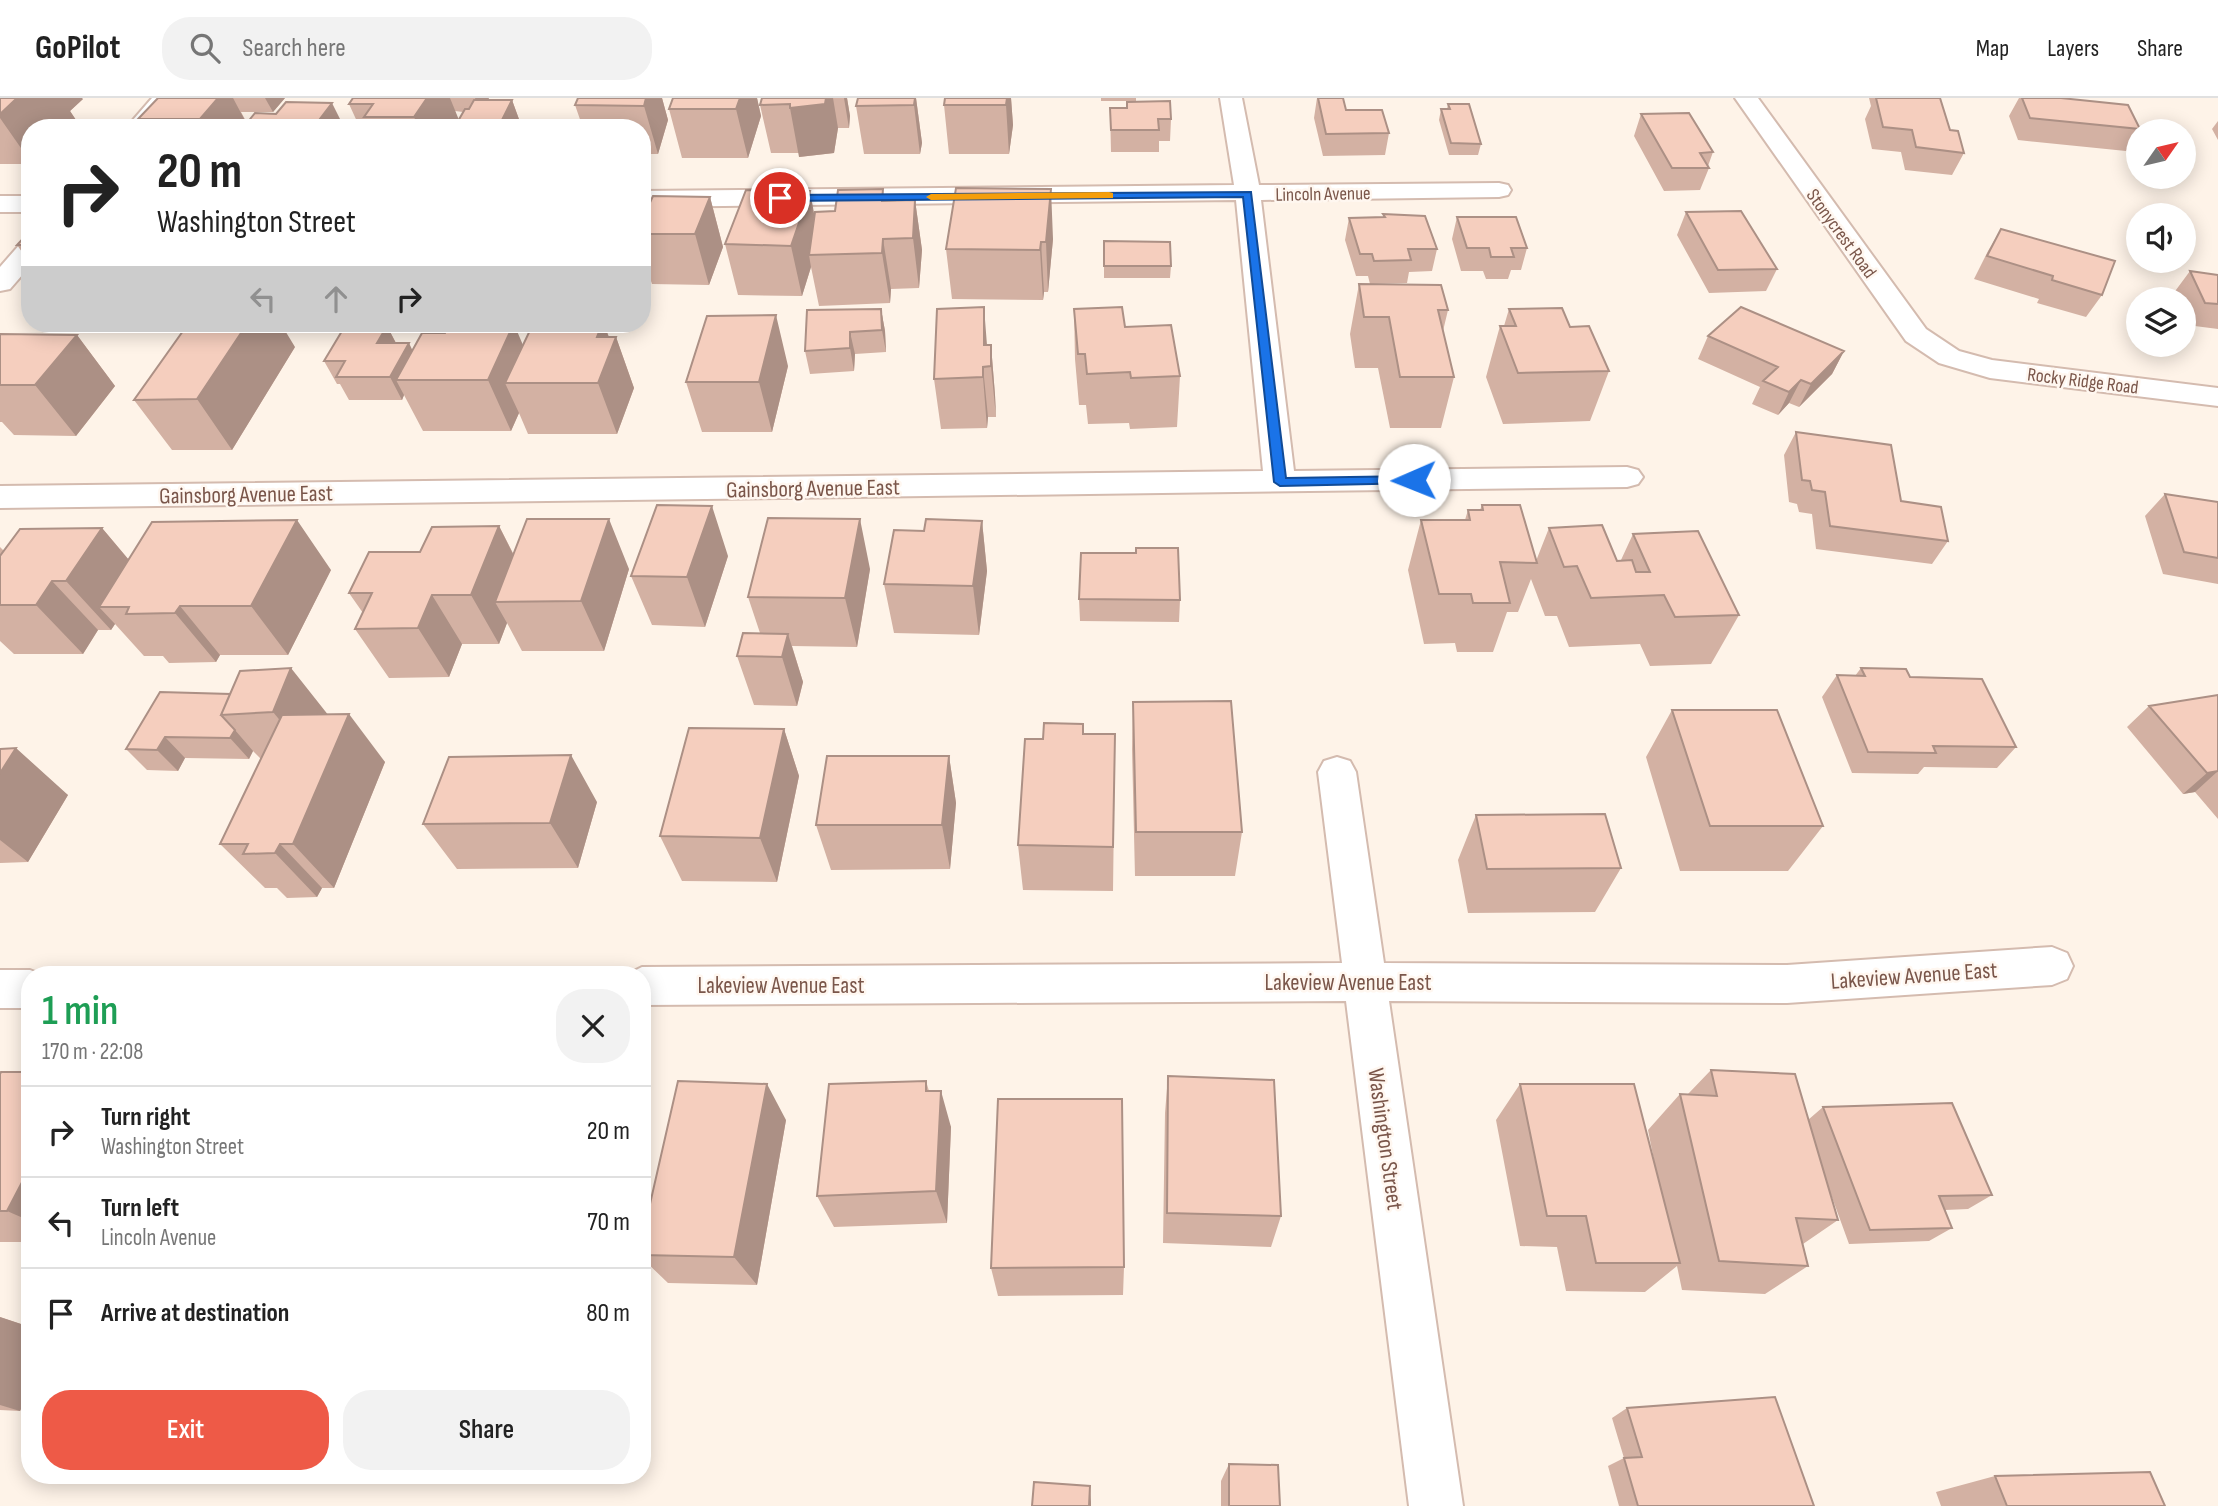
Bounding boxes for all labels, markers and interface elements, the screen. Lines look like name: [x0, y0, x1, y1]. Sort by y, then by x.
search box: [162, 17, 652, 80]
text: GoPilot: [35, 28, 120, 68]
icon: search: [186, 29, 224, 67]
text: Search here: [242, 33, 346, 64]
text: Map: [1976, 34, 2009, 63]
text: Layers: [2047, 34, 2099, 63]
text: Share: [2137, 34, 2183, 63]
north arrow: [2126, 119, 2196, 189]
map controls: [2126, 119, 2196, 357]
text: 20 m: [157, 143, 242, 202]
icon: right: [42, 147, 133, 238]
pin: [750, 168, 810, 228]
icon: arrive: [761, 179, 799, 217]
street label: Lincoln Avenue: [1275, 182, 1371, 207]
street label: Stonycrest Road: [1801, 185, 1881, 283]
text: Washington Street: [157, 203, 356, 242]
button: sound: [2126, 203, 2196, 273]
icon: left: [244, 280, 282, 318]
icon: ahead: [317, 280, 355, 318]
icon: right: [390, 280, 428, 318]
button: layers: [2126, 287, 2196, 357]
street label: Rocky Ridge Road: [2026, 363, 2140, 400]
position arrow: [1377, 443, 1451, 517]
street label: Gainsborg Avenue East: [726, 473, 900, 505]
street label: Gainsborg Avenue East: [159, 479, 333, 511]
street label: Lakeview Avenue East: [1830, 956, 1998, 996]
street label: Lakeview Avenue East: [1265, 969, 1431, 997]
street label: Lakeview Avenue East: [698, 972, 864, 1000]
text: 1 min: [42, 986, 118, 1037]
button: close: [556, 989, 630, 1063]
text: 170 m · 22:08: [42, 1038, 143, 1066]
street label: Washington Street: [1361, 1066, 1409, 1212]
text: Turn right: [101, 1102, 190, 1133]
icon: right: [42, 1113, 80, 1151]
text: 20 m: [587, 1116, 630, 1147]
text: Washington Street: [101, 1133, 244, 1161]
text: Turn left: [101, 1193, 179, 1224]
icon: left: [42, 1204, 80, 1242]
text: 70 m: [587, 1207, 630, 1238]
text: Lincoln Avenue: [101, 1224, 216, 1252]
icon: arrive: [42, 1295, 80, 1333]
text: Arrive at destination: [101, 1298, 289, 1329]
text: 80 m: [586, 1298, 630, 1329]
button: Exit: [42, 1390, 329, 1470]
button: Share: [343, 1390, 630, 1470]

